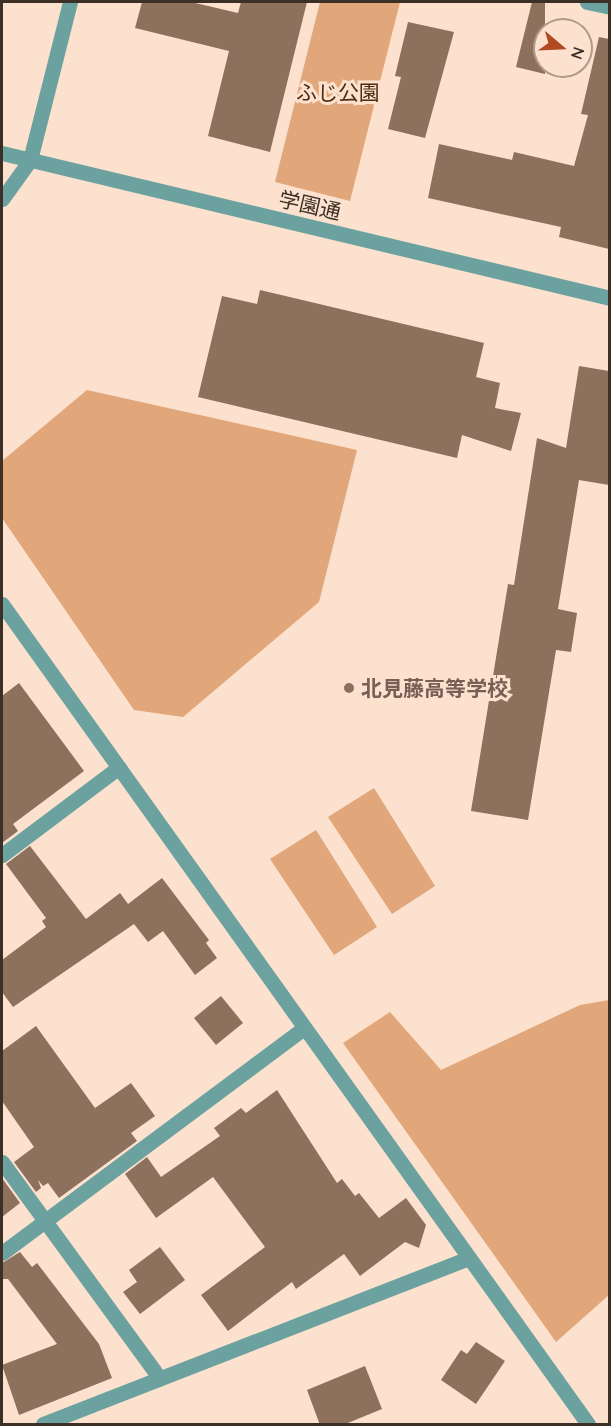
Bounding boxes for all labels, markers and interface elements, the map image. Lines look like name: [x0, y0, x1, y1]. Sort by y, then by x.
north arrow: [533, 18, 593, 78]
text: N: [567, 44, 590, 62]
park label: ふじ公園: [296, 79, 380, 105]
street label: 学園通: [276, 186, 344, 224]
place label: 北見藤高等学校: [361, 675, 508, 701]
marker: 北見藤高等学校: [342, 681, 356, 695]

